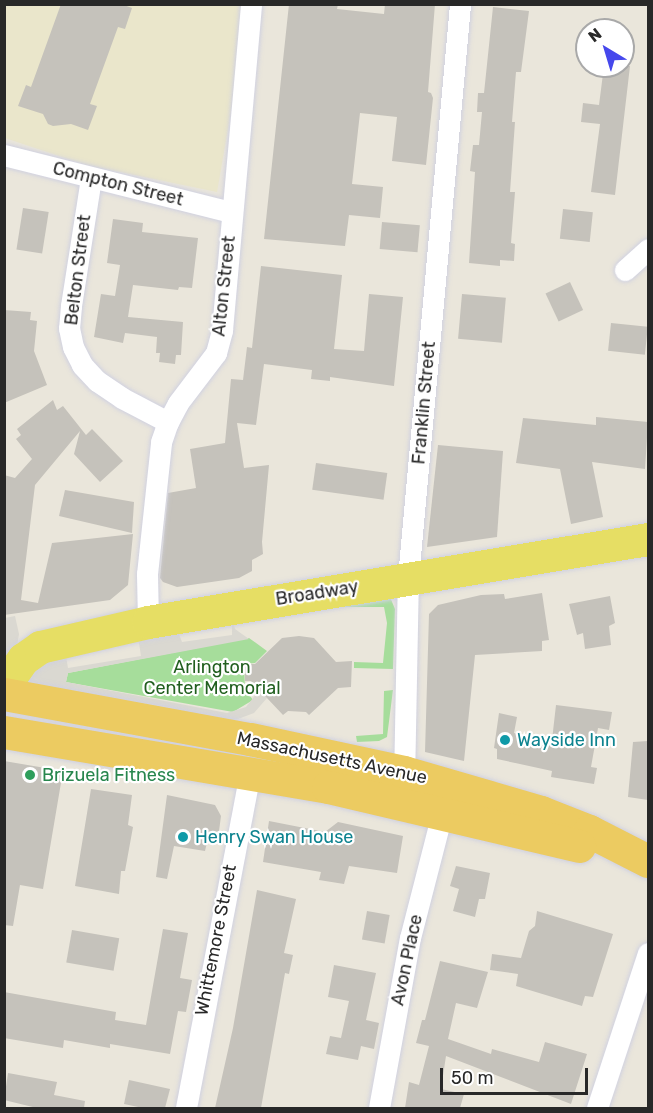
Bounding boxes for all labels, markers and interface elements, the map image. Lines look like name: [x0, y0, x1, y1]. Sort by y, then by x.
north arrow: [575, 18, 635, 78]
text: N: [584, 24, 605, 46]
street label: Compton Street: [51, 157, 185, 211]
street label: Belton Street: [61, 213, 95, 327]
street label: Alton Street: [208, 235, 240, 337]
street label: Franklin Street: [408, 341, 440, 465]
street label: Broadway: [274, 576, 360, 610]
park label: Arlington Center Memorial: [143, 657, 281, 700]
street label: Massachusetts Avenue: [235, 727, 429, 789]
place label: Wayside Inn: [517, 729, 616, 751]
marker: Wayside Inn: [498, 733, 512, 747]
place label: Brizuela Fitness: [42, 764, 175, 786]
marker: Brizuela Fitness: [23, 768, 37, 782]
place label: Henry Swan House: [195, 826, 354, 848]
marker: Henry Swan House: [176, 830, 190, 844]
street label: Whittemore Street: [191, 863, 241, 1017]
street label: Avon Place: [387, 912, 427, 1008]
scale bar: [443, 1056, 592, 1094]
text: 50 m: [451, 1067, 494, 1089]

